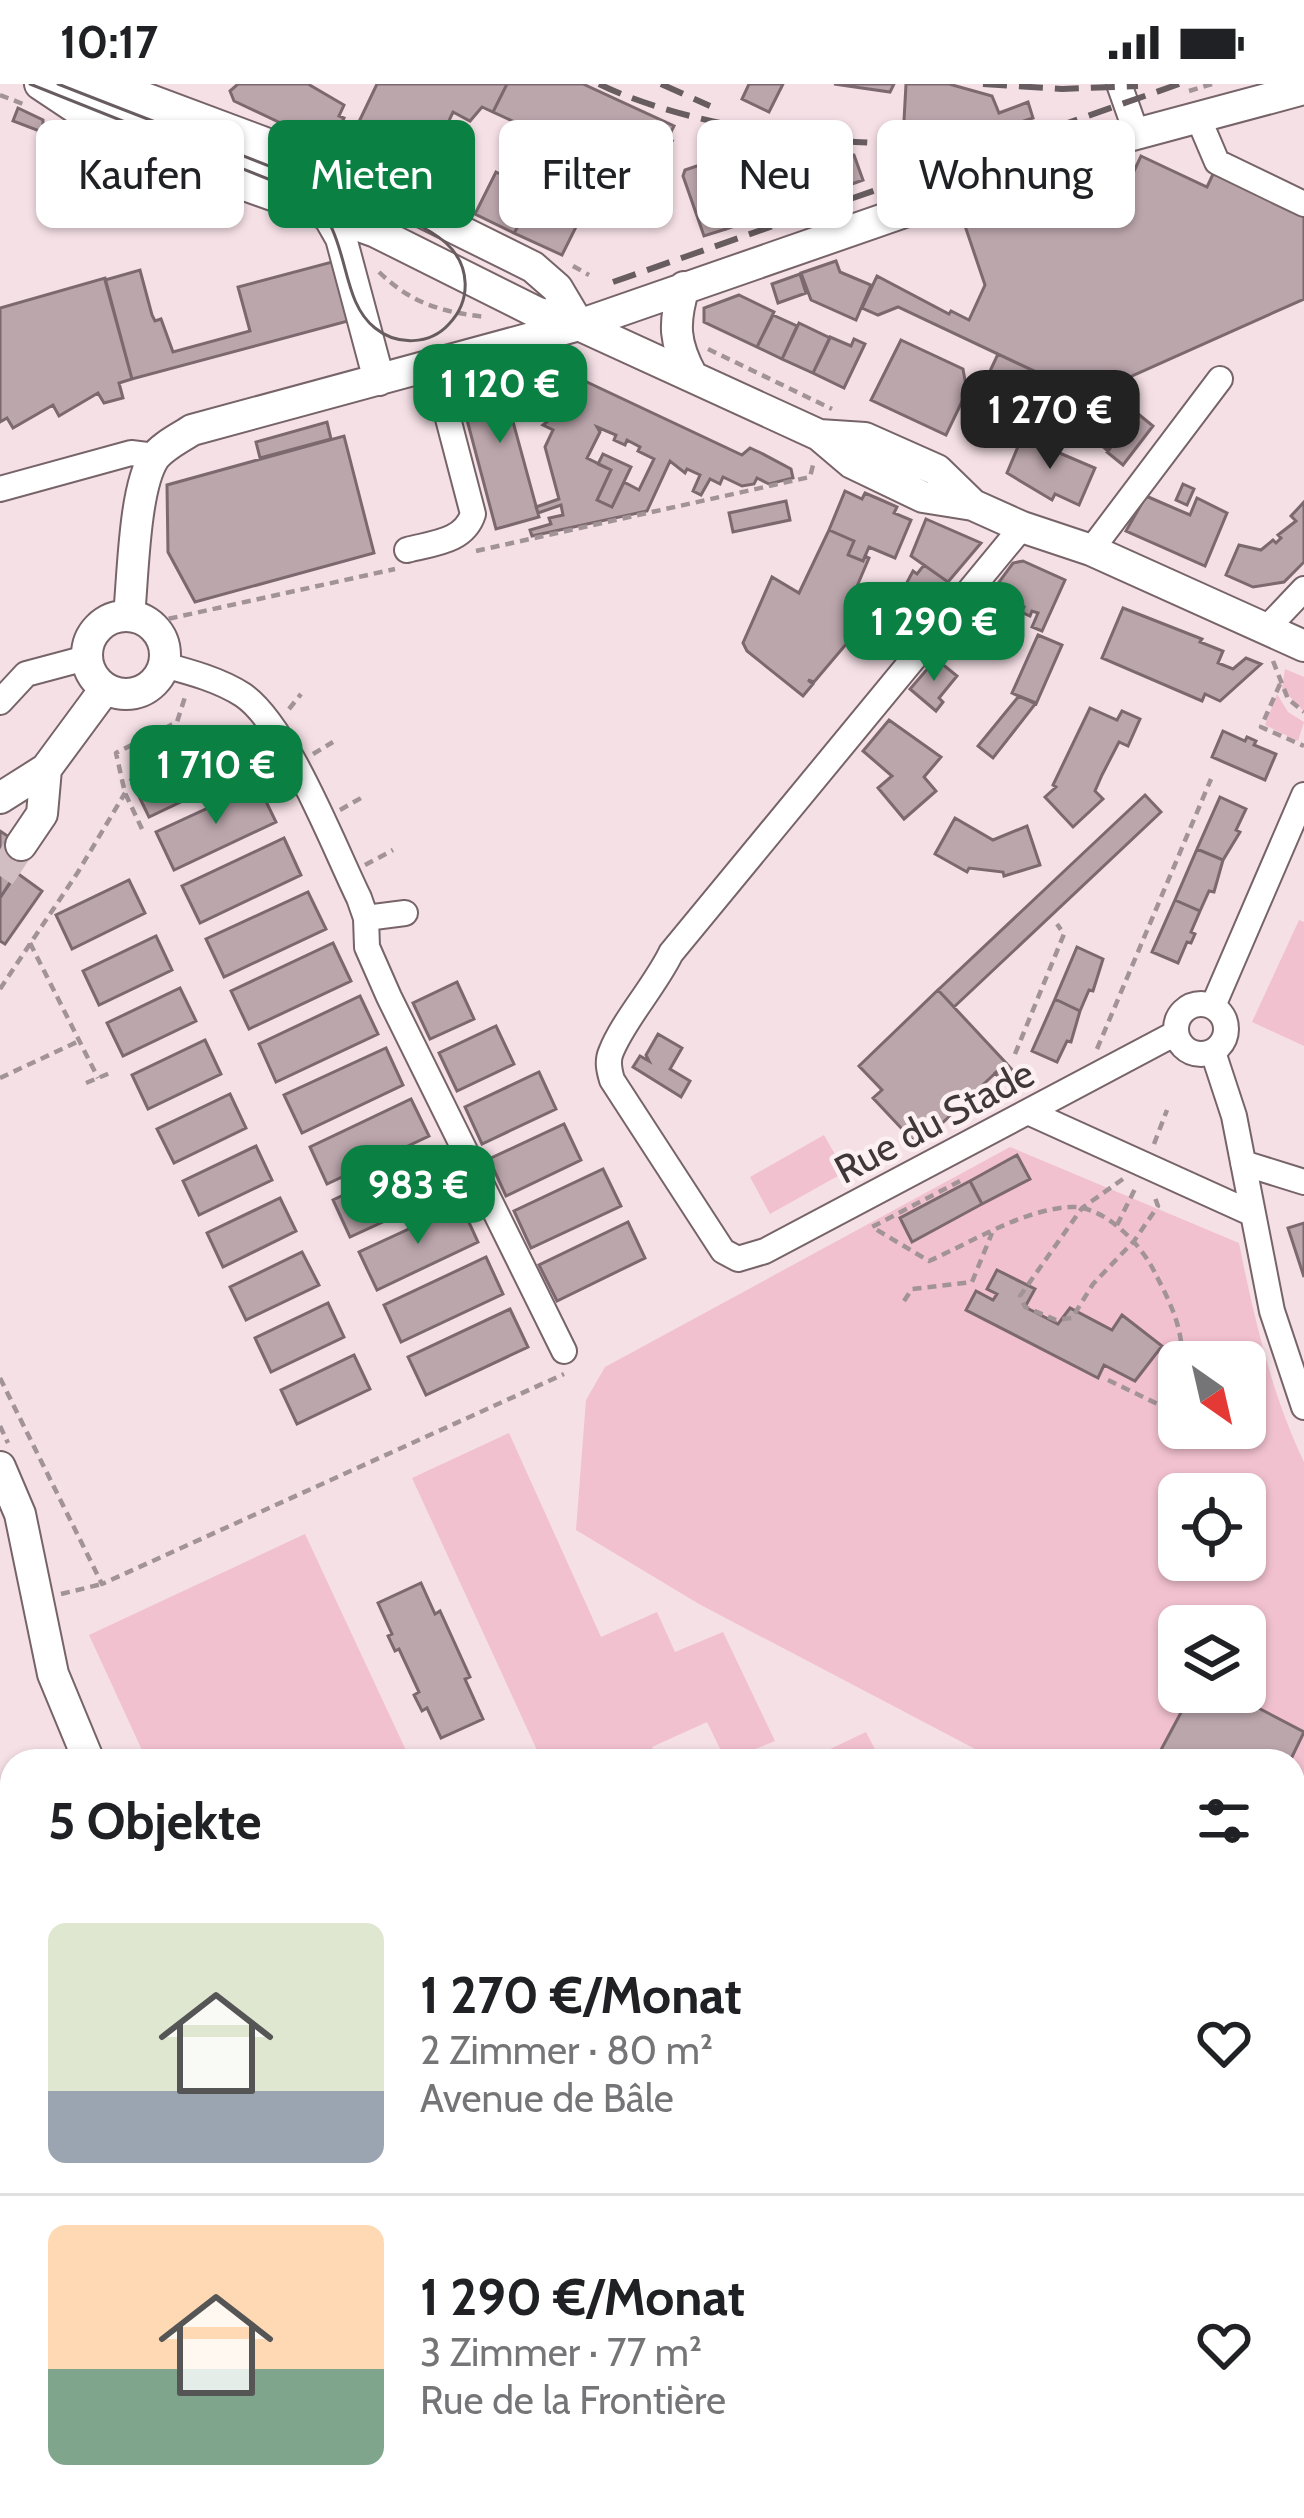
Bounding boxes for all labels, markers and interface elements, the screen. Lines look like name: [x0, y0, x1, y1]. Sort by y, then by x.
text: 10:17: [60, 15, 158, 69]
chip: Kaufen: [36, 120, 244, 228]
chip: Mieten: [268, 120, 475, 228]
chip: Filter: [499, 120, 673, 228]
chip: Neu: [697, 120, 853, 228]
chip: Wohnung: [877, 120, 1135, 228]
pin: 1 120 €: [389, 344, 611, 446]
text: 1 120 €: [440, 359, 560, 407]
pin: 1 270 €: [939, 370, 1161, 472]
text: 1 270 €: [988, 385, 1112, 433]
pin: 1 290 €: [823, 582, 1045, 684]
text: 1 290 €: [870, 597, 998, 645]
pin: 1 710 €: [105, 725, 327, 827]
text: 1 710 €: [157, 740, 275, 788]
street label: Rue du Stade: [826, 1048, 1042, 1194]
pin: 983 €: [334, 1145, 502, 1247]
text: 983 €: [368, 1160, 468, 1208]
north arrow: [1158, 1341, 1266, 1449]
map controls: [1158, 1341, 1266, 1713]
button: locate: [1158, 1473, 1266, 1581]
button: layers: [1158, 1605, 1266, 1713]
icon: filters: [1191, 1788, 1257, 1854]
text: 5 Objekte: [48, 1790, 261, 1852]
text: 1 270 €/Monat: [420, 1964, 742, 2026]
icon: home: [144, 1971, 288, 2115]
icon: heart: [1191, 2010, 1257, 2076]
text: 2 Zimmer · 80 m²: [420, 2026, 713, 2074]
text: Avenue de Bâle: [420, 2074, 674, 2122]
text: 1 290 €/Monat: [420, 2266, 745, 2328]
icon: home: [144, 2273, 288, 2417]
icon: heart: [1191, 2312, 1257, 2378]
text: 3 Zimmer · 77 m²: [420, 2328, 702, 2376]
text: Rue de la Frontière: [420, 2376, 726, 2424]

